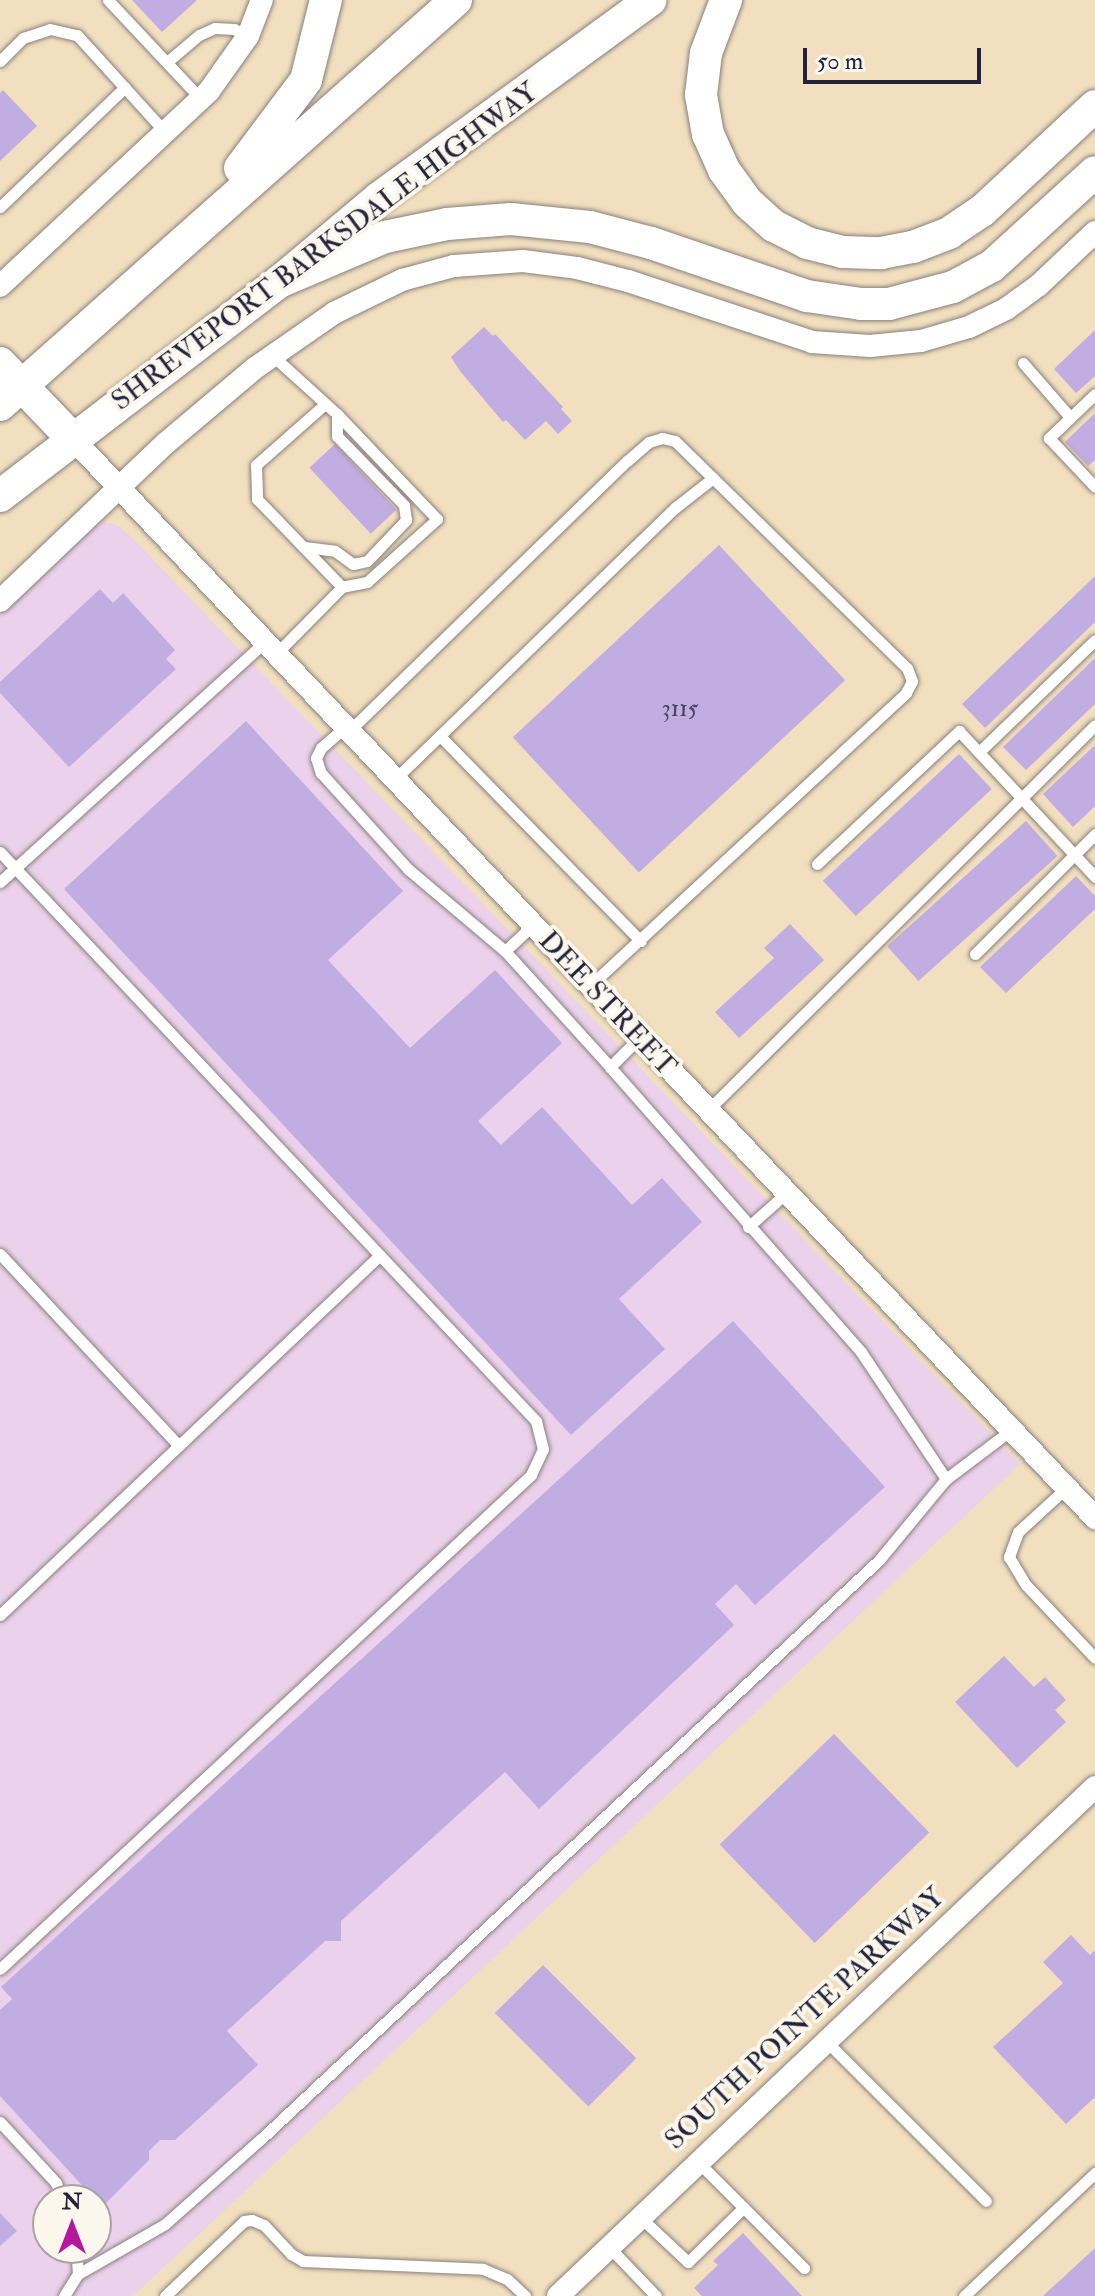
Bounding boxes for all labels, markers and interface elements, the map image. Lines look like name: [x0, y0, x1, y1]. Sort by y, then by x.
scale bar: [807, 32, 985, 82]
text: 50 m: [817, 46, 863, 77]
street label: SHREVEPORT BARKSDALE HIGHWAY: [105, 76, 545, 418]
house number: 3115: [662, 695, 698, 723]
street label: DEE STREET: [531, 924, 683, 1084]
street label: SOUTH POINTE PARKWAY: [659, 1881, 951, 2157]
north arrow: [32, 2184, 112, 2264]
text: N: [62, 2188, 82, 2216]

